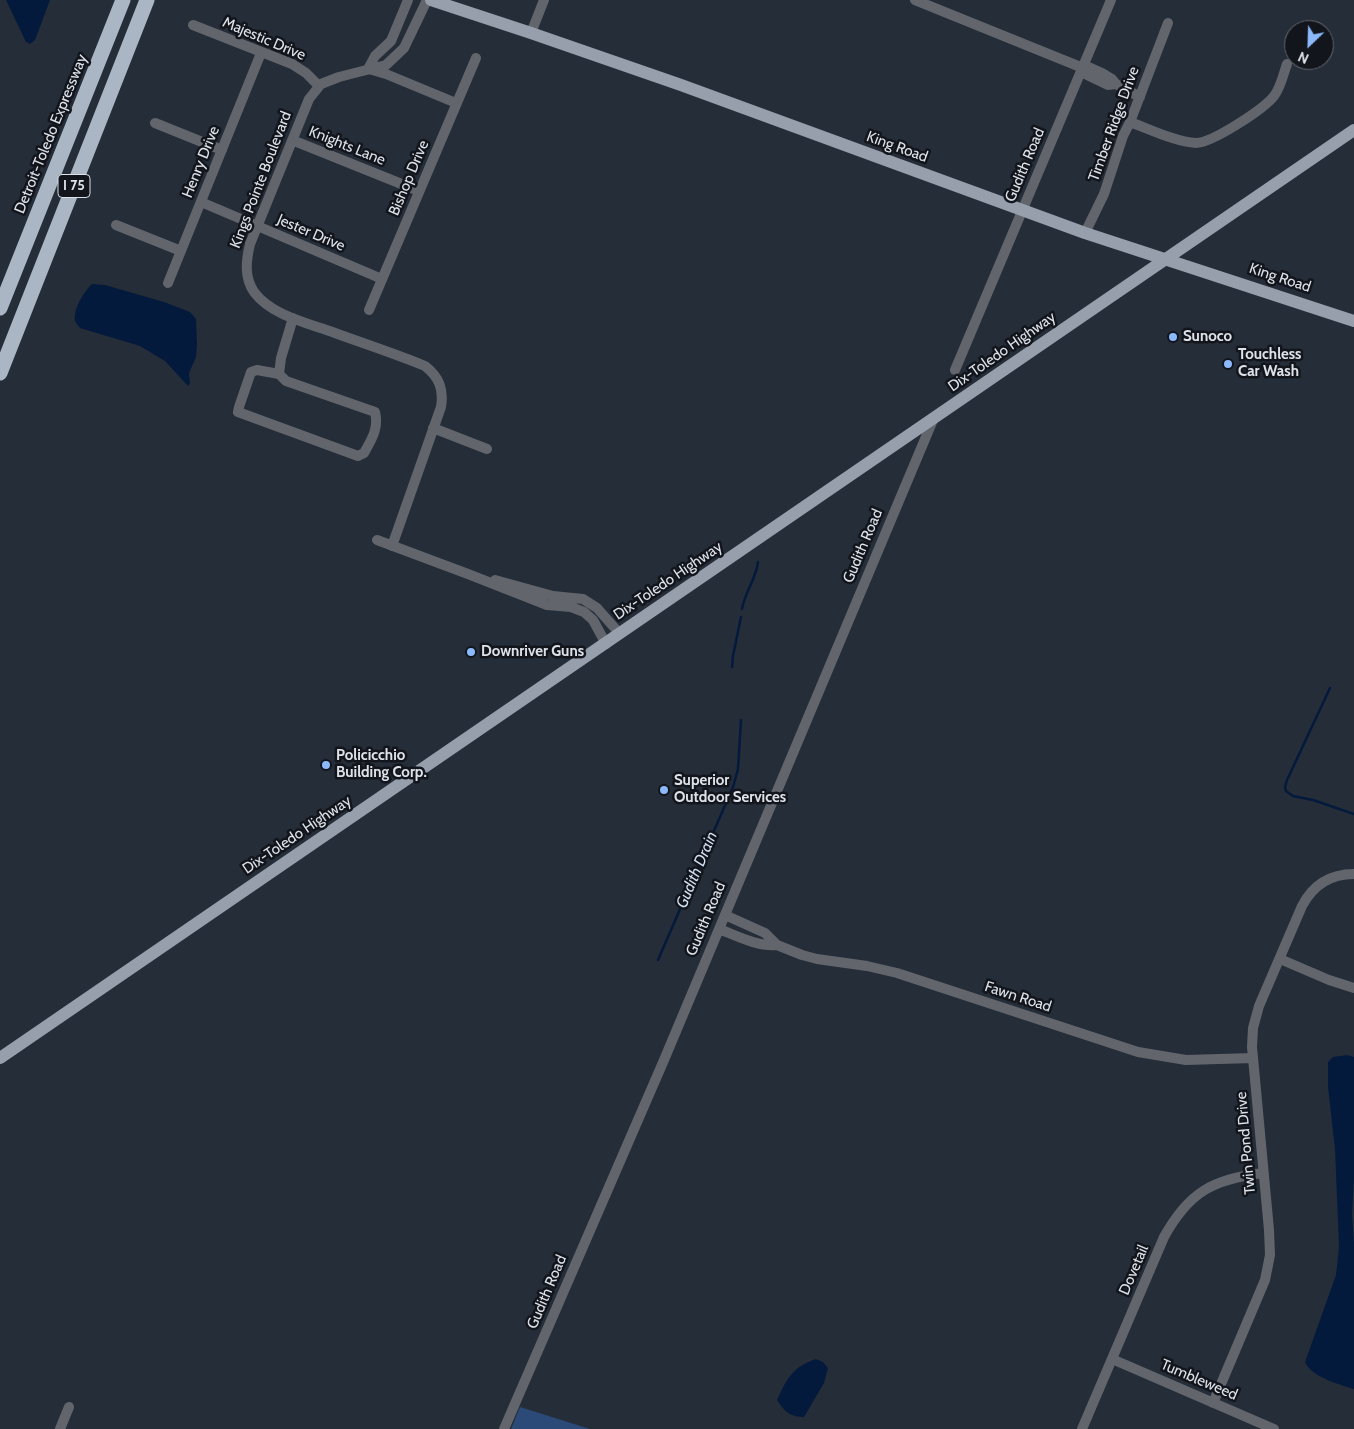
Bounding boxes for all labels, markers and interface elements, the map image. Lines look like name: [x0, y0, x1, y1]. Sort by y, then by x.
street label: Majestic Drive: [220, 13, 308, 65]
north arrow: [1284, 20, 1334, 70]
text: N: [1295, 48, 1311, 68]
street label: Detroit-Toledo Expressway: [11, 52, 91, 216]
street label: Timber Ridge Drive: [1085, 64, 1143, 184]
street label: Kings Pointe Boulevard: [227, 109, 295, 251]
street label: Knights Lane: [306, 122, 388, 170]
street label: Henry Drive: [178, 123, 224, 201]
street label: Gudith Road: [1001, 125, 1049, 205]
street label: King Road: [864, 128, 930, 166]
street label: Bishop Drive: [385, 138, 433, 218]
road number: I 75: [58, 175, 90, 198]
street label: Jester Drive: [274, 211, 348, 255]
street label: King Road: [1247, 260, 1313, 296]
street label: Dix-Toledo Highway: [945, 308, 1059, 396]
place label: Sunoco: [1183, 328, 1232, 346]
marker: Sunoco: [1167, 331, 1179, 343]
place label: Touchless Car Wash: [1238, 346, 1301, 381]
marker: Touchless Car Wash: [1222, 358, 1234, 370]
street label: Gudith Road: [839, 506, 887, 586]
street label: Dix-Toledo Highway: [610, 538, 726, 624]
place label: Downriver Guns: [481, 643, 584, 661]
marker: Downriver Guns: [465, 646, 477, 658]
place label: Policicchio Building Corp.: [336, 747, 427, 782]
marker: Policicchio Building Corp.: [320, 759, 332, 771]
place label: Superior Outdoor Services: [674, 772, 786, 807]
marker: Superior Outdoor Services: [658, 784, 670, 796]
street label: Dix-Toledo Highway: [239, 792, 355, 878]
water label: Gudith Drain: [672, 829, 722, 911]
street label: Gudith Road: [682, 879, 730, 959]
street label: Fawn Road: [982, 978, 1054, 1016]
street label: Twin Pond Drive: [1233, 1091, 1259, 1195]
street label: Dovetail: [1115, 1242, 1153, 1298]
street label: Gudith Road: [523, 1252, 571, 1332]
street label: Tumbleweed: [1158, 1356, 1240, 1404]

